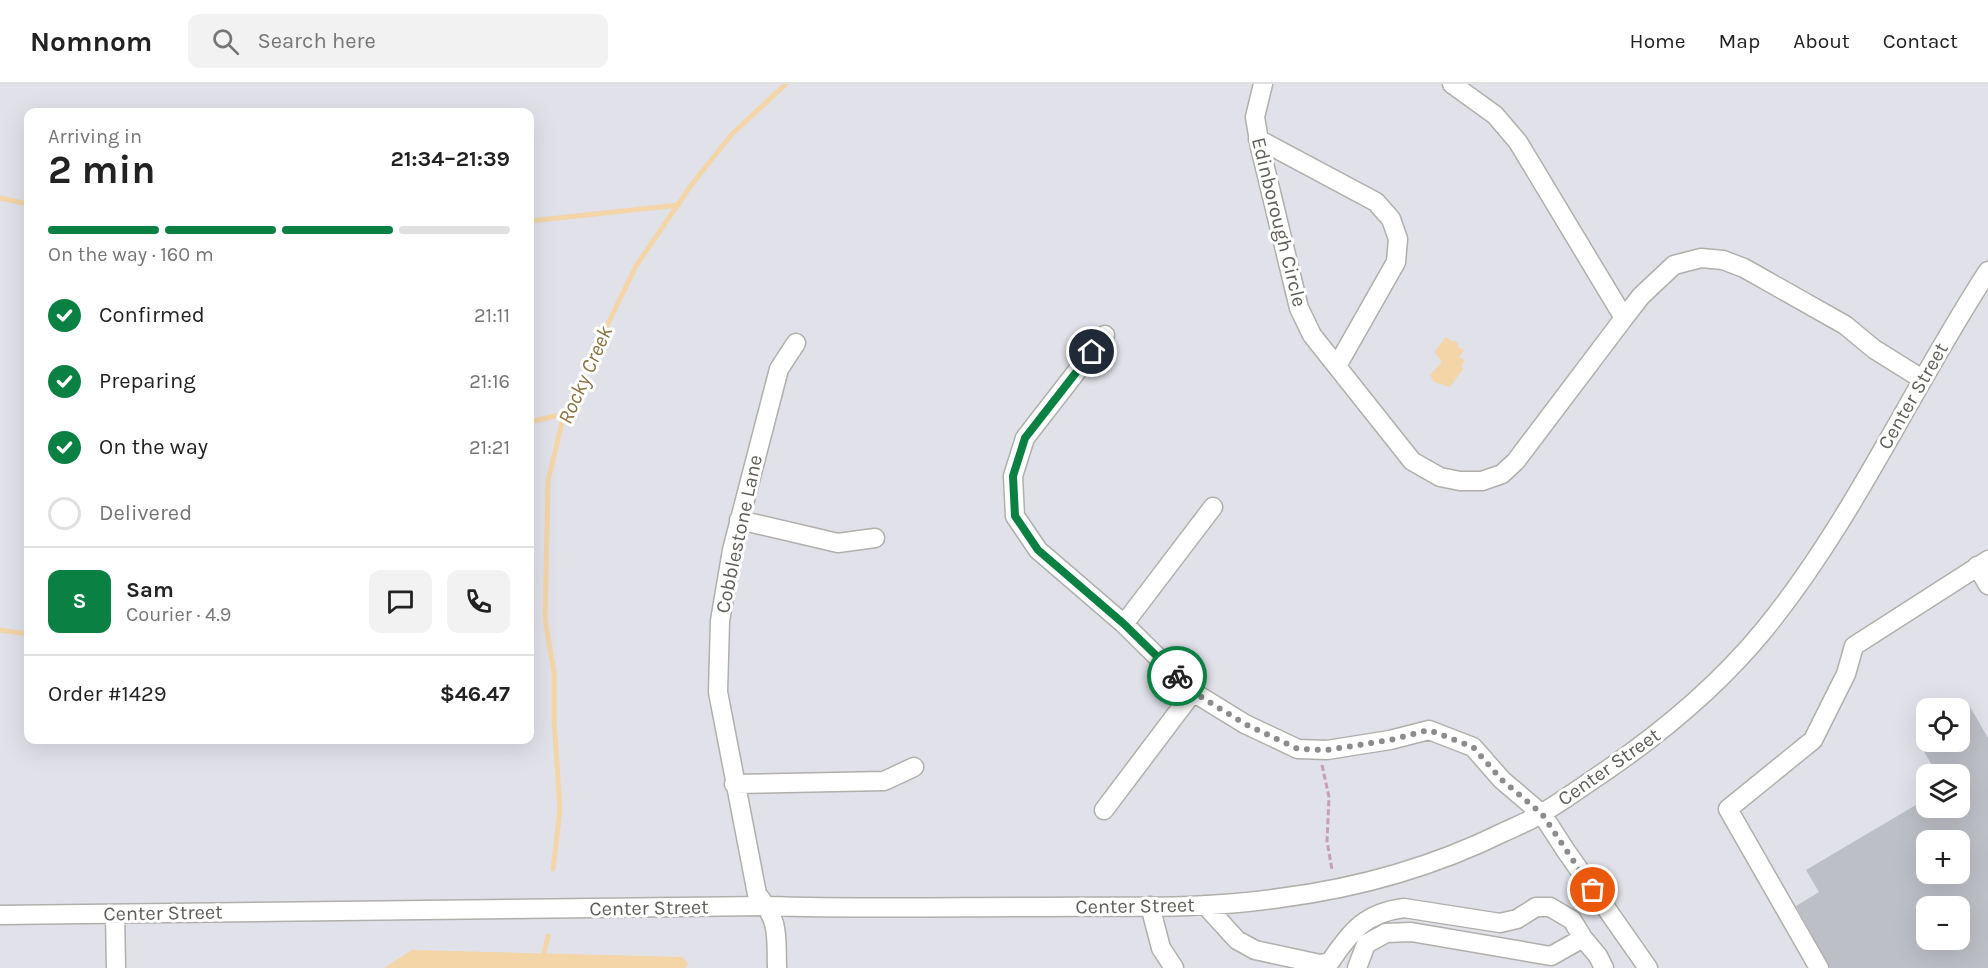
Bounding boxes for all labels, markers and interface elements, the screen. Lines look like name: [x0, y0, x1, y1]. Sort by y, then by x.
search box: [188, 14, 608, 68]
text: Nomnom: [30, 25, 152, 58]
icon: search: [209, 25, 242, 58]
text: Search here: [257, 28, 376, 54]
text: Home: [1630, 29, 1686, 53]
text: Map: [1719, 29, 1760, 53]
text: About: [1793, 29, 1850, 53]
text: Contact: [1883, 29, 1958, 53]
text: Arriving in: [48, 125, 142, 148]
street label: Edinborough Circle: [1247, 135, 1311, 309]
text: 21:34–21:39: [390, 146, 510, 172]
text: 2 min: [48, 147, 156, 193]
text: On the way · 160 m: [48, 243, 214, 266]
icon: check: [48, 299, 81, 332]
text: Confirmed: [99, 302, 205, 328]
text: 21:11: [474, 304, 510, 327]
water label: Rocky Creek: [553, 322, 617, 428]
pin: [1066, 326, 1117, 377]
icon: home: [1075, 335, 1108, 368]
street label: Center Street: [1873, 338, 1953, 453]
icon: check: [48, 365, 81, 398]
text: Preparing: [99, 368, 196, 394]
text: 21:16: [469, 370, 510, 393]
icon: check: [48, 431, 81, 464]
text: On the way: [99, 434, 208, 460]
text: 21:21: [469, 436, 510, 459]
street label: Cobblestone Lane: [711, 453, 767, 615]
text: Delivered: [99, 500, 192, 526]
button: chat: [369, 570, 432, 633]
button: phone: [447, 570, 510, 633]
text: Sam: [126, 577, 174, 603]
text: S: [72, 588, 87, 614]
text: Courier · 4.9: [126, 603, 231, 626]
courier: [1147, 646, 1207, 706]
icon: bike: [1161, 660, 1194, 693]
text: Order #1429: [48, 681, 167, 707]
text: $46.47: [440, 681, 510, 707]
map controls: [1916, 698, 1970, 950]
button: locate: [1916, 698, 1970, 752]
street label: Center Street: [1554, 723, 1665, 811]
button: layers: [1916, 764, 1970, 818]
button: +: [1916, 830, 1970, 884]
pin: [1567, 864, 1618, 915]
icon: bag: [1576, 873, 1609, 906]
street label: Center Street: [1075, 893, 1195, 919]
street label: Center Street: [589, 895, 709, 921]
button: −: [1916, 896, 1970, 950]
street label: Center Street: [103, 900, 223, 926]

